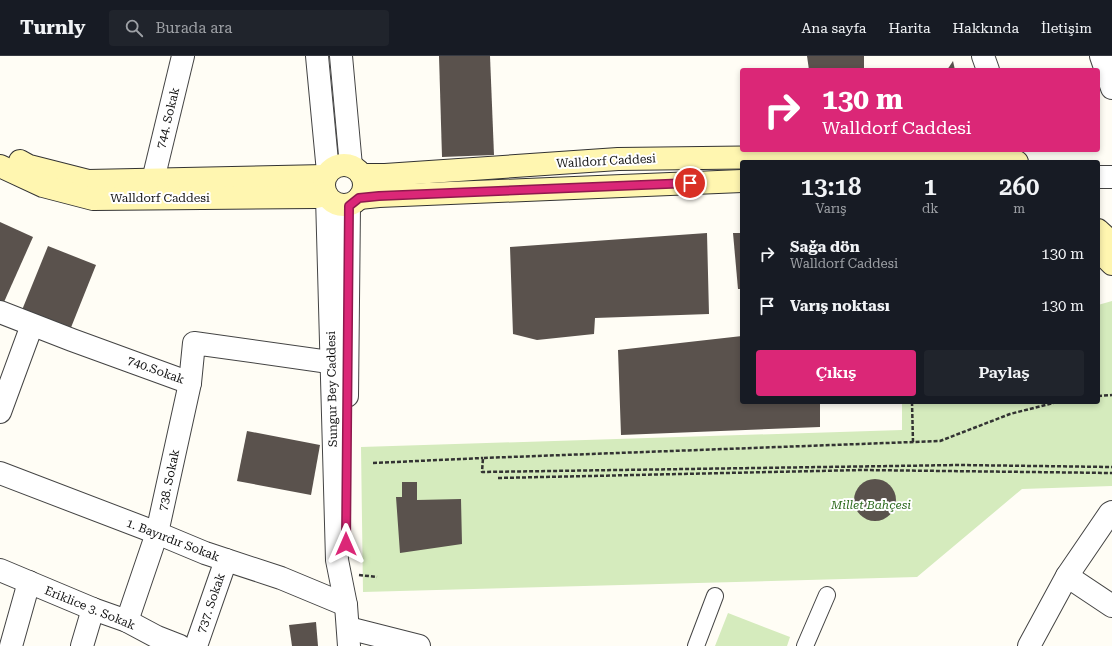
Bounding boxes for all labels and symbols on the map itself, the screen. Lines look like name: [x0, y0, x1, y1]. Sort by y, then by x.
street label: 744. Sokak: [154, 86, 182, 150]
street label: Walldorf Caddesi: [556, 151, 656, 171]
pin: [673, 166, 707, 200]
street label: Walldorf Caddesi: [110, 191, 210, 205]
street label: Sungur Bey Caddesi: [324, 331, 340, 447]
street label: 740.Sokak: [126, 353, 187, 387]
street label: 738. Sokak: [156, 448, 182, 512]
park label: Millet Bahçesi: [830, 498, 911, 512]
street label: 1. Bayırdır Sokak: [124, 516, 222, 564]
position arrow: [325, 523, 367, 565]
street label: 737. Sokak: [194, 571, 228, 635]
street label: Eriklice 3. Sokak: [43, 583, 138, 633]

